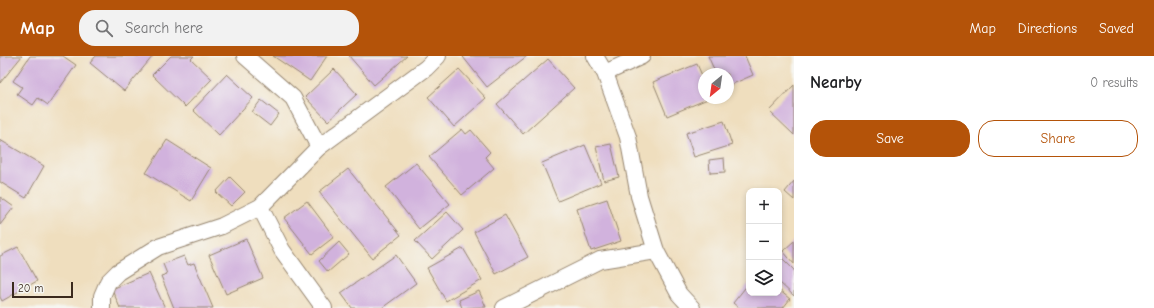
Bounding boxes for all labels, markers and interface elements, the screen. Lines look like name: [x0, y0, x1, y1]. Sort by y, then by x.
search box: [79, 10, 359, 46]
text: Map: [20, 17, 55, 39]
icon: search: [93, 17, 115, 39]
text: Search here: [125, 19, 203, 37]
text: Map: [969, 20, 996, 37]
text: Directions: [1018, 20, 1077, 37]
text: Saved: [1099, 20, 1134, 37]
north arrow: [698, 68, 734, 104]
text: Nearby: [810, 73, 861, 92]
text: 0 results: [1090, 75, 1138, 90]
button: Save: [810, 120, 970, 157]
button: Share: [978, 120, 1138, 157]
map controls: [746, 188, 782, 296]
button: +: [746, 188, 782, 224]
button: −: [746, 224, 782, 260]
button: layers: [746, 260, 782, 296]
scale bar: [12, 280, 73, 299]
text: 20 m: [18, 282, 43, 295]

